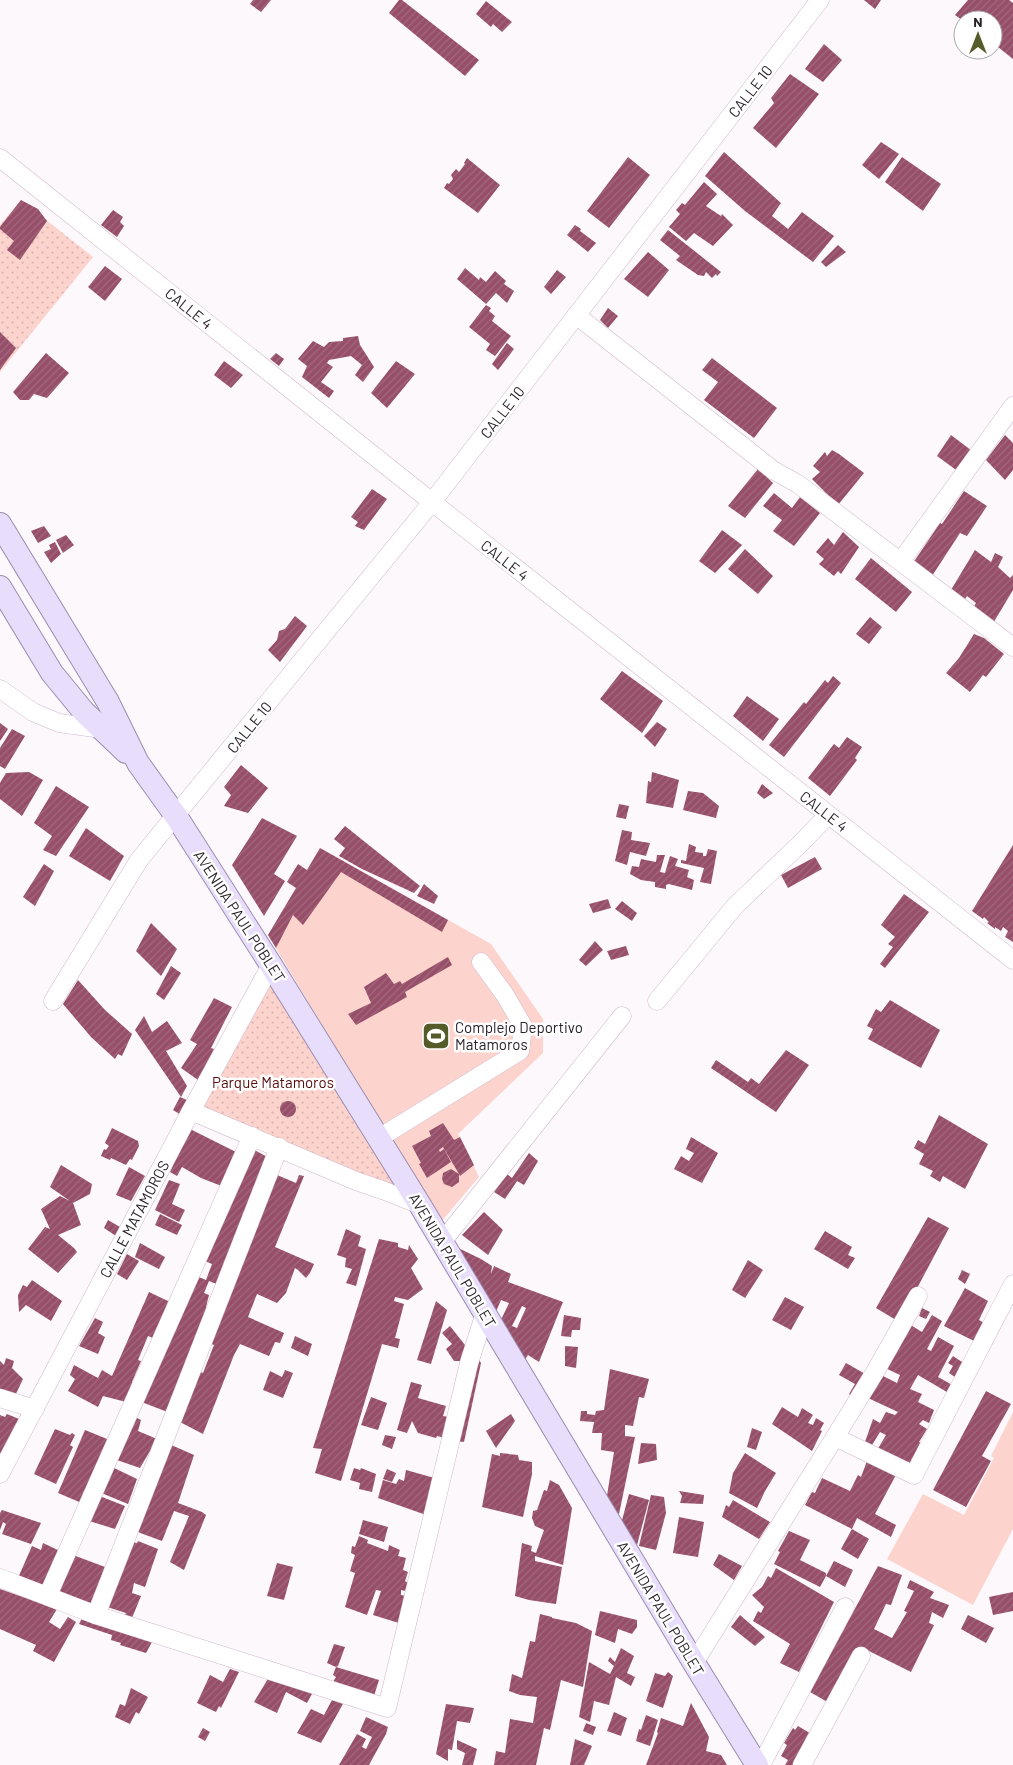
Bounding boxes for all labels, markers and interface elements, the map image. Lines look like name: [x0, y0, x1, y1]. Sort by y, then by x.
north arrow: [953, 10, 1003, 60]
text: N: [973, 13, 983, 30]
street label: CALLE 10: [724, 61, 776, 121]
street label: CALLE 4: [162, 284, 216, 332]
street label: CALLE 10: [476, 382, 528, 442]
street label: CALLE 4: [478, 536, 532, 584]
street label: CALLE 10: [223, 698, 275, 756]
street label: CALLE 4: [797, 787, 851, 835]
street label: AVENIDA PAUL POBLET: [191, 847, 289, 985]
place label: Complejo Deportivo Matamoros: [455, 1018, 583, 1053]
sports icon: Complejo Deportivo Matamoros: [421, 1021, 451, 1051]
park label: Parque Matamoros: [212, 1073, 334, 1091]
street label: CALLE MATAMOROS: [95, 1157, 173, 1281]
street label: AVENIDA PAUL POBLET: [406, 1189, 500, 1331]
street label: AVENIDA PAUL POBLET: [614, 1537, 708, 1679]

